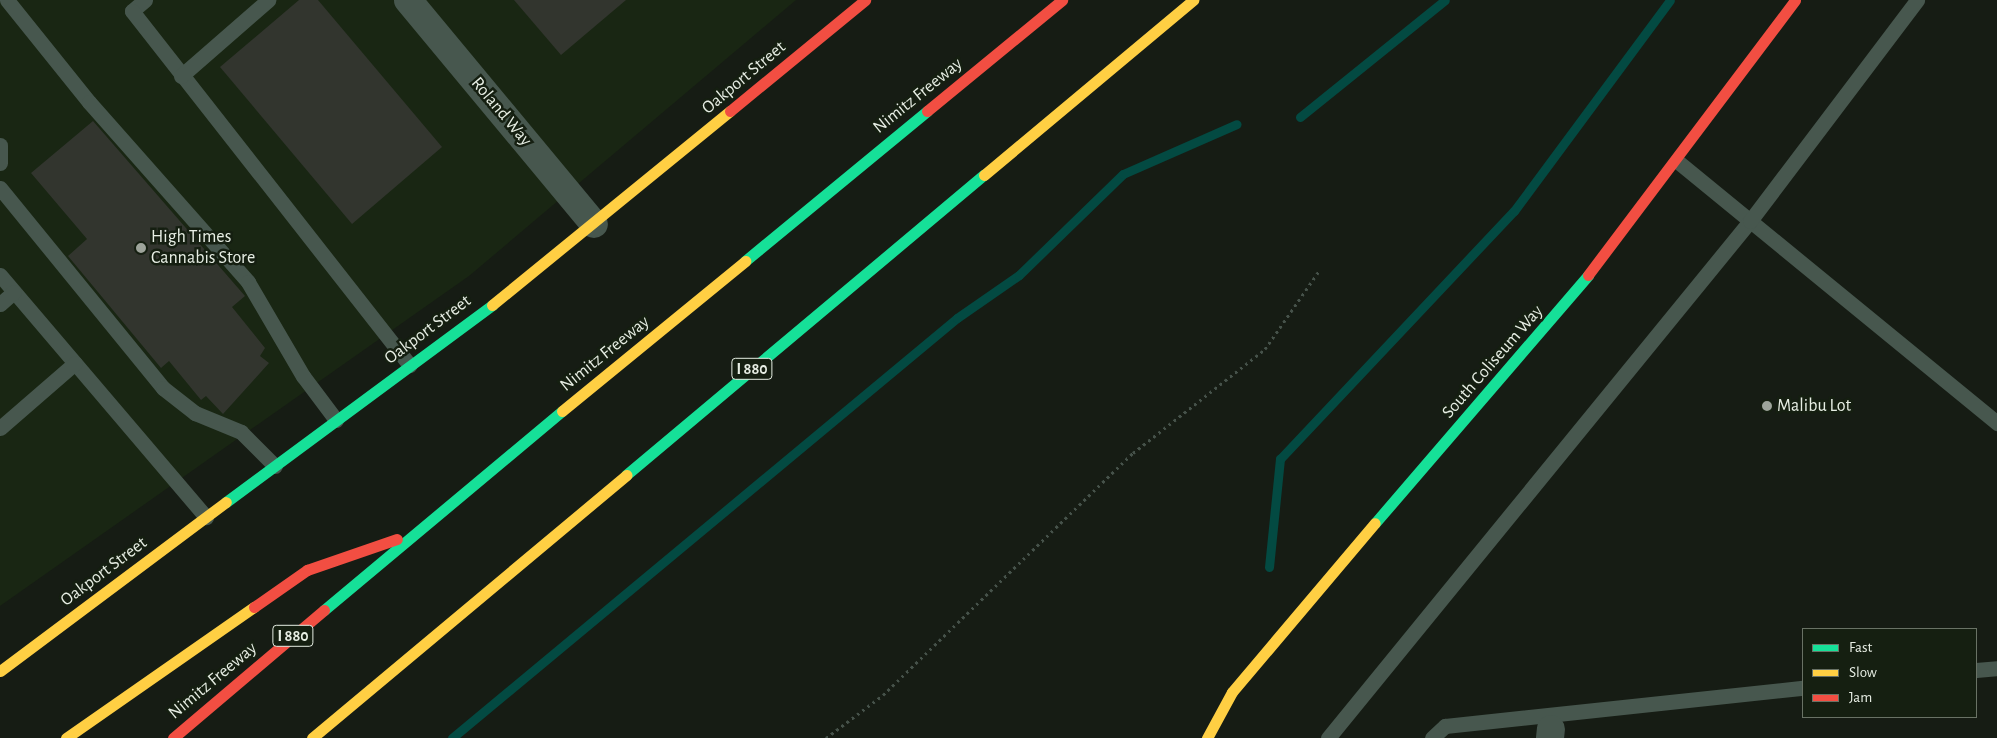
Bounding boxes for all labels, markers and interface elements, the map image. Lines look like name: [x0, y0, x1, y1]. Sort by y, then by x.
street label: Oakport Street: [698, 37, 790, 119]
street label: Nimitz Freeway: [869, 53, 967, 139]
street label: Roland Way: [466, 73, 536, 151]
place label: High Times Cannabis Store: [151, 227, 255, 270]
marker: High Times Cannabis Store: [135, 242, 147, 254]
street label: Oakport Street: [381, 290, 475, 370]
street label: South Coliseum Way: [1438, 301, 1548, 423]
street label: Nimitz Freeway: [556, 311, 654, 397]
road number: I 880: [731, 356, 773, 382]
place label: Malibu Lot: [1777, 395, 1851, 417]
marker: Malibu Lot: [1761, 400, 1773, 412]
street label: Oakport Street: [57, 532, 151, 612]
road number: I 880: [272, 622, 314, 650]
legend: [1802, 628, 1977, 718]
street label: Nimitz Freeway: [164, 638, 262, 724]
text: Fast: [1849, 640, 1872, 655]
text: Slow: [1849, 665, 1877, 680]
text: Jam: [1849, 690, 1872, 705]

